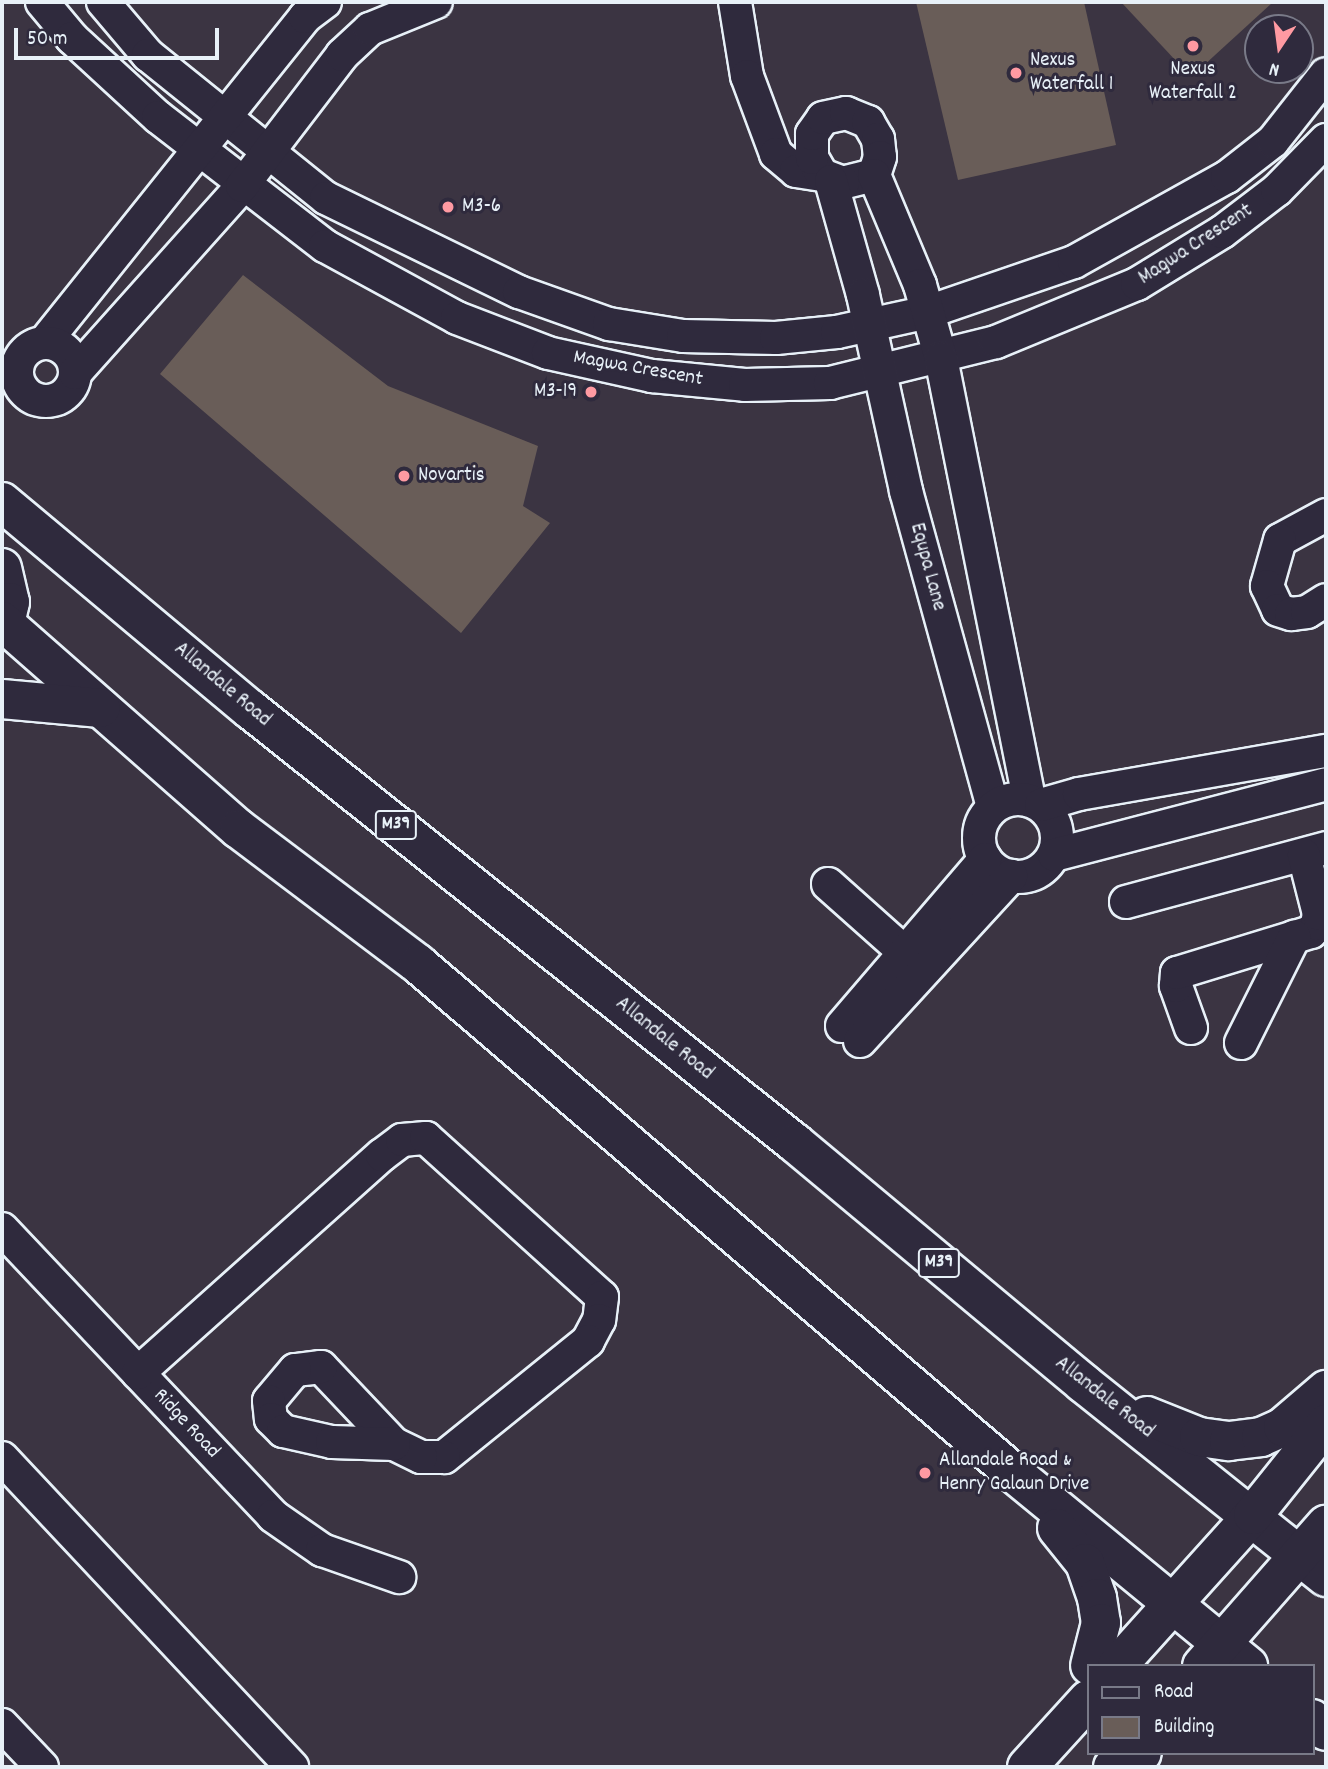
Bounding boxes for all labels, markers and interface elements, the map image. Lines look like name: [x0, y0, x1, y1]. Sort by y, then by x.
scale bar: [18, 14, 222, 58]
north arrow: [1244, 14, 1314, 84]
text: 50 m: [27, 25, 67, 55]
marker: Nexus Waterfall 2: [1185, 38, 1201, 54]
place label: Nexus Waterfall 1: [1030, 48, 1113, 98]
text: N: [1267, 54, 1282, 82]
place label: Nexus Waterfall 2: [1149, 57, 1237, 107]
marker: Nexus Waterfall 1: [1008, 65, 1024, 81]
place label: M3-6: [462, 194, 501, 220]
marker: M3-6: [440, 199, 456, 215]
street label: Magwa Crescent: [1134, 199, 1258, 291]
street label: Magwa Crescent: [571, 345, 705, 393]
place label: M3-19: [534, 379, 577, 405]
marker: M3-19: [583, 384, 599, 400]
place label: Novartis: [418, 463, 485, 489]
marker: Novartis: [396, 468, 412, 484]
street label: Equpa Lane: [903, 520, 951, 614]
street label: Allandale Road: [168, 637, 276, 733]
road number: M39: [373, 810, 419, 840]
street label: Allandale Road: [610, 992, 718, 1086]
road number: M39: [916, 1247, 962, 1278]
street label: Allandale Road: [1049, 1351, 1159, 1445]
street label: Ridge Road: [147, 1384, 225, 1464]
place label: Allandale Road & Henry Galaun Drive: [939, 1448, 1089, 1498]
marker: Allandale Road & Henry Galaun Drive: [917, 1465, 933, 1481]
legend: [1086, 1664, 1314, 1755]
text: Road: [1154, 1678, 1193, 1708]
text: Building: [1154, 1713, 1214, 1743]

